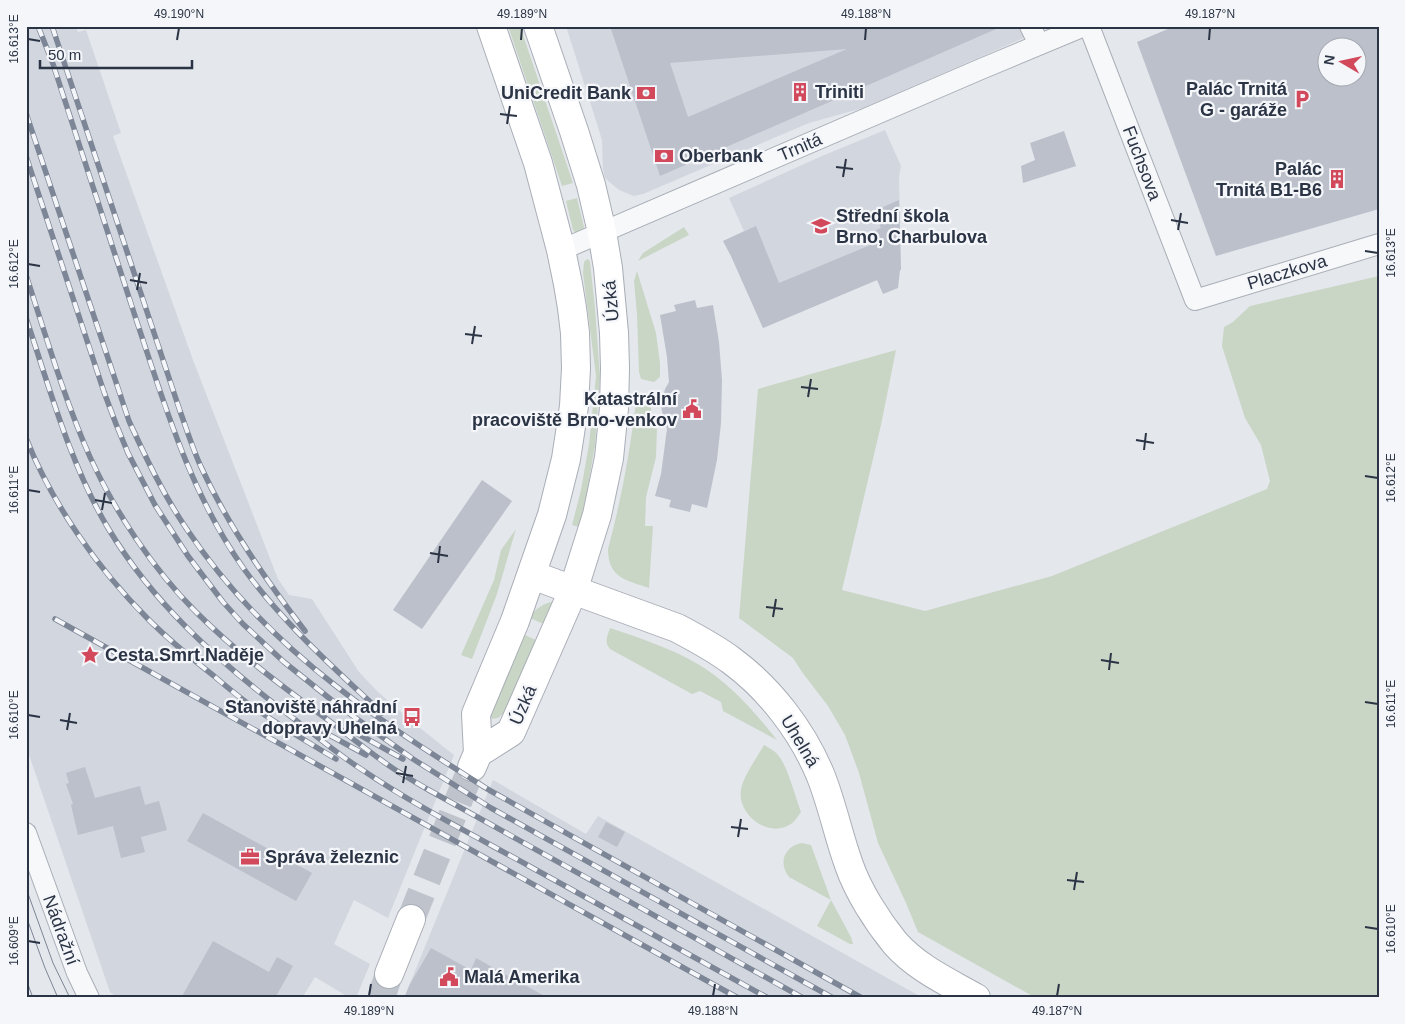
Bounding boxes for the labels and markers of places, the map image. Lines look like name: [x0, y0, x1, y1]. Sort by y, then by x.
place label: Palác Trnitá G - garáže: [1186, 79, 1288, 120]
building icon: Triniti: [789, 81, 811, 103]
bank icon: UniCredit Bank: [635, 82, 657, 104]
place label: Triniti: [815, 82, 864, 102]
place label: UniCredit Bank: [501, 83, 632, 103]
parking icon: Palác Trnitá G - garáže: [1291, 88, 1313, 110]
bank icon: Oberbank: [653, 145, 675, 167]
place label: Oberbank: [679, 146, 764, 166]
place label: Palác Trnitá B1-B6: [1216, 159, 1322, 200]
building icon: Palác Trnitá B1-B6: [1326, 168, 1348, 190]
place label: Střední škola Brno, Charbulova: [836, 206, 988, 247]
school or university icon: Střední škola Brno, Charbulova: [810, 215, 832, 237]
place label: Katastrální pracoviště Brno-venkov: [472, 389, 678, 430]
public building icon: Katastrální pracoviště Brno-venkov: [681, 398, 703, 420]
place icon: Cesta.Smrt.Naděje: [79, 644, 101, 666]
place label: Cesta.Smrt.Naděje: [105, 645, 264, 665]
place label: Stanoviště náhradní dopravy Uhelná: [225, 697, 398, 738]
bus stop icon: Stanoviště náhradní dopravy Uhelná: [401, 706, 423, 728]
office icon: Správa železnic: [239, 846, 261, 868]
place label: Správa železnic: [265, 847, 399, 867]
public building icon: Malá Amerika: [438, 966, 460, 988]
place label: Malá Amerika: [464, 967, 580, 987]

